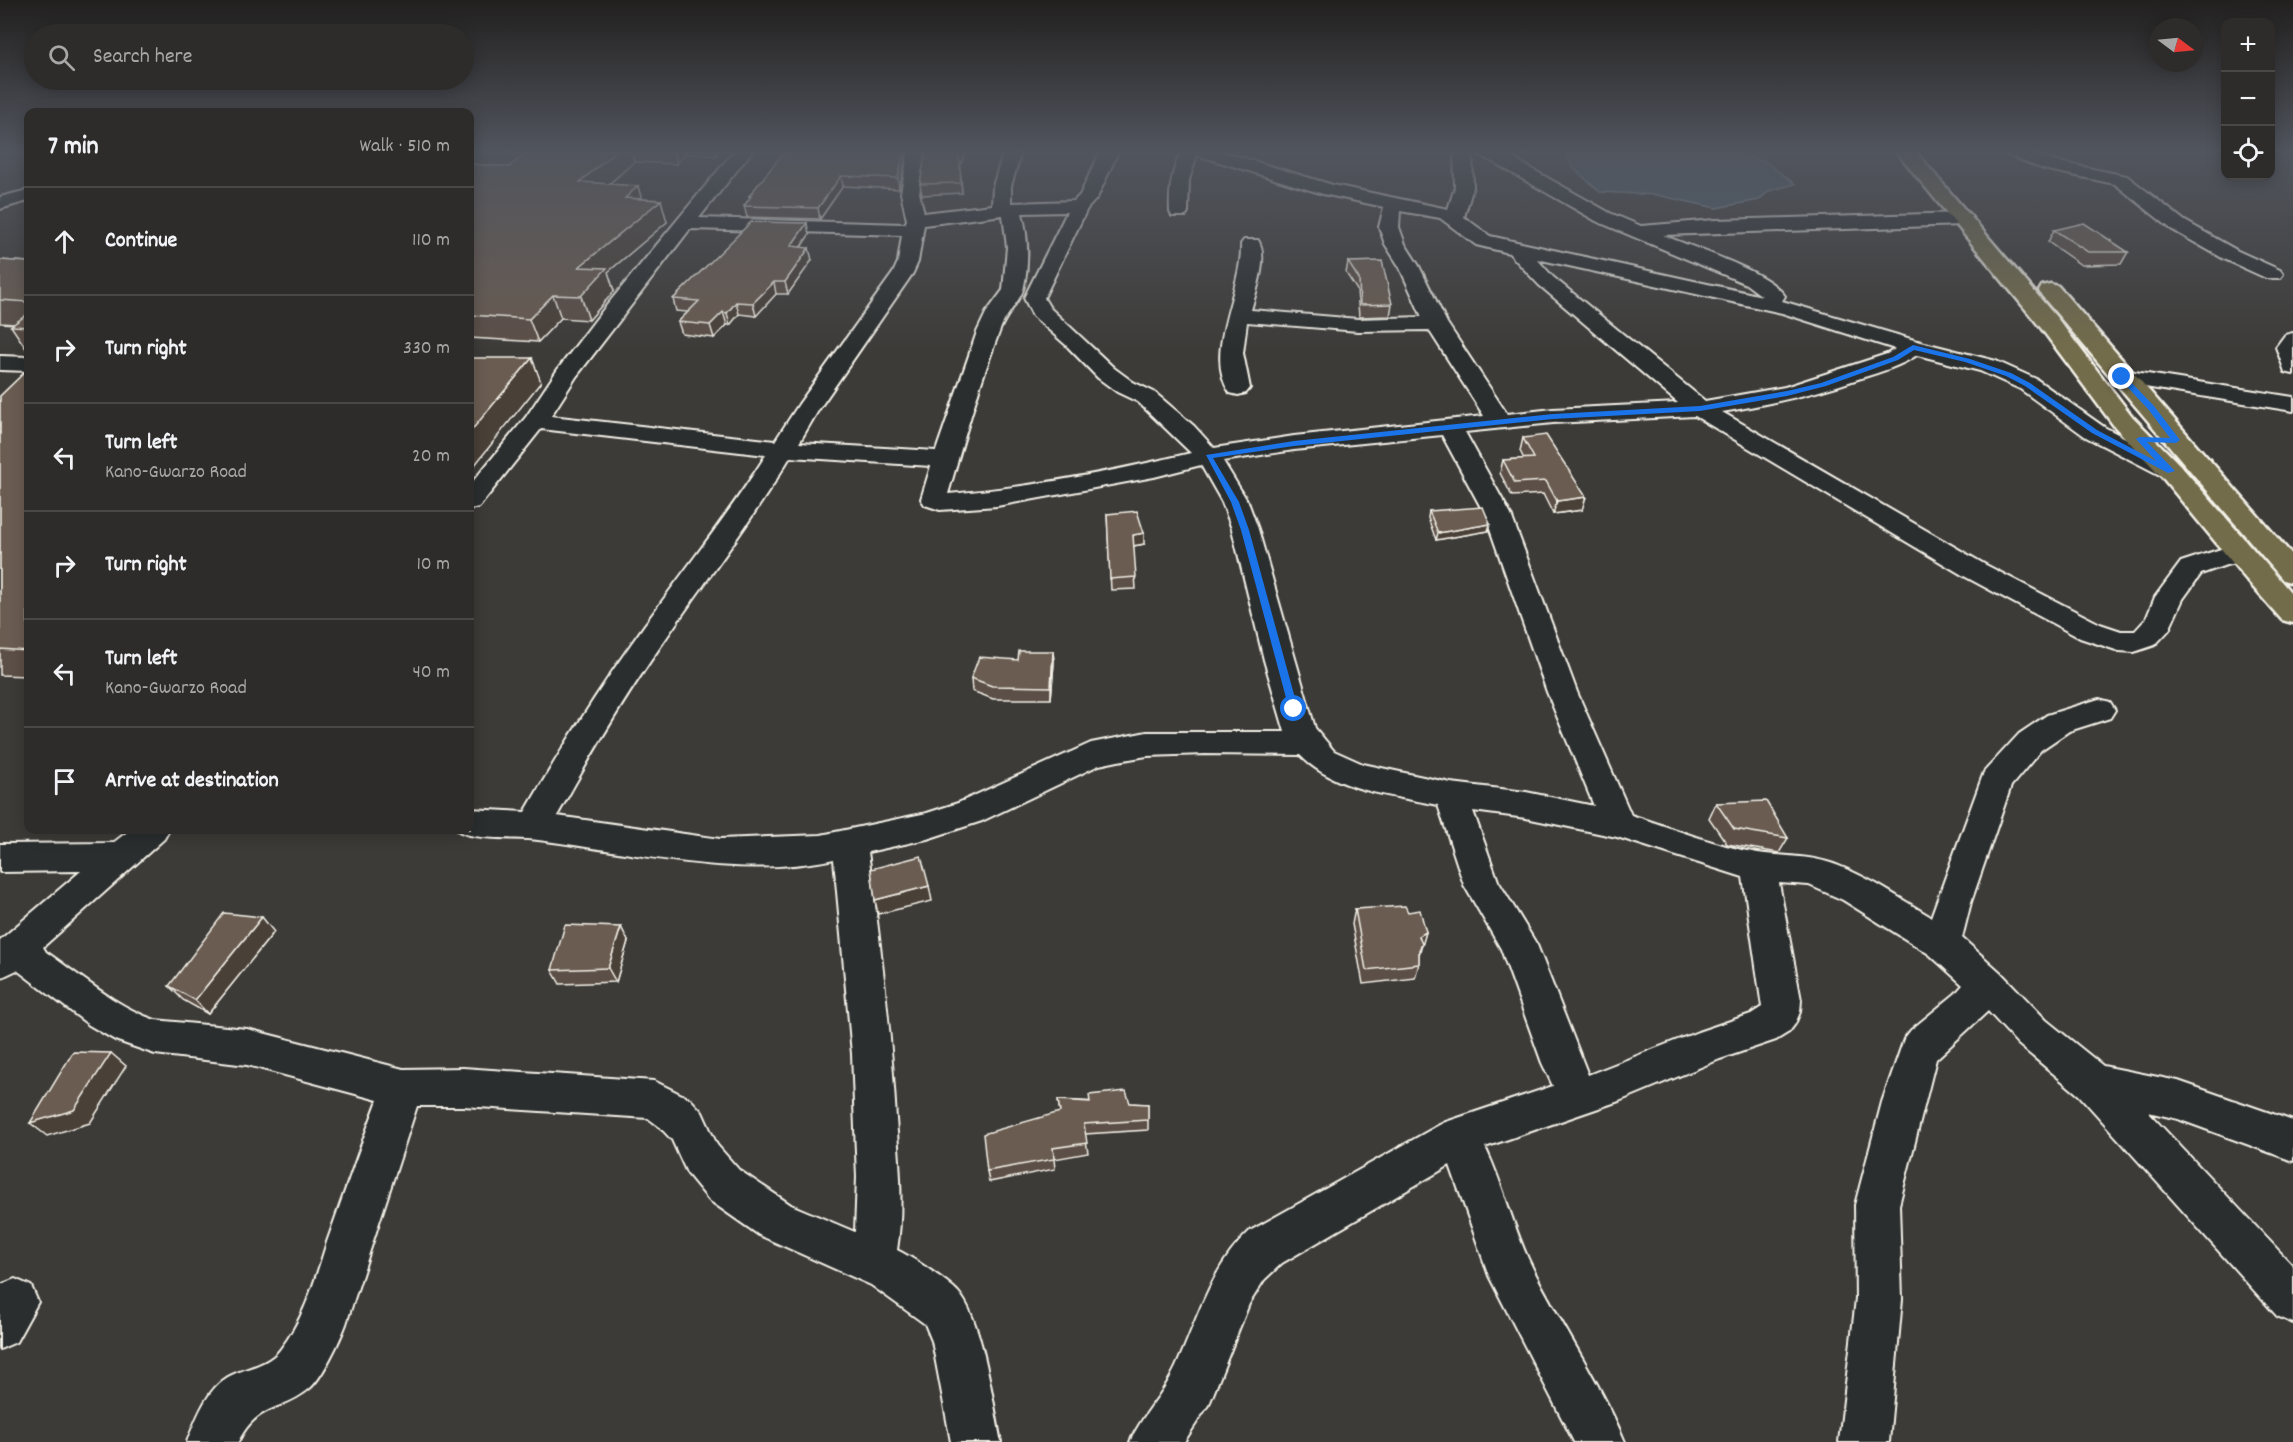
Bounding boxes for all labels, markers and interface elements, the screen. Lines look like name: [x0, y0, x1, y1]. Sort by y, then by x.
north arrow: [2149, 18, 2203, 72]
map controls: [2221, 18, 2275, 180]
button: +: [2221, 18, 2275, 72]
search box: [24, 24, 474, 90]
icon: search: [45, 41, 78, 74]
text: Search here: [93, 42, 192, 73]
button: −: [2221, 72, 2275, 126]
button: locate: [2221, 126, 2275, 180]
text: 7 min: [48, 129, 99, 166]
text: Walk · 510 m: [360, 133, 450, 161]
icon: ahead: [48, 225, 81, 258]
text: Continue: [105, 226, 177, 257]
text: 110 m: [412, 227, 450, 255]
icon: right: [48, 333, 81, 366]
text: Turn right: [105, 334, 187, 365]
text: 330 m: [403, 335, 450, 363]
route end: [2108, 363, 2134, 389]
text: Turn left: [105, 428, 177, 459]
icon: left: [48, 441, 81, 474]
text: 20 m: [412, 443, 450, 471]
text: Kano-Gwarzo Road: [105, 459, 247, 487]
icon: right: [48, 549, 81, 582]
text: Turn right: [105, 550, 187, 581]
text: 10 m: [416, 551, 450, 579]
text: Turn left: [105, 644, 177, 675]
icon: left: [48, 657, 81, 690]
text: 40 m: [412, 659, 450, 687]
text: Kano-Gwarzo Road: [105, 675, 247, 703]
route start: [1280, 695, 1306, 721]
icon: arrive: [48, 765, 81, 798]
text: Arrive at destination: [105, 766, 279, 797]

